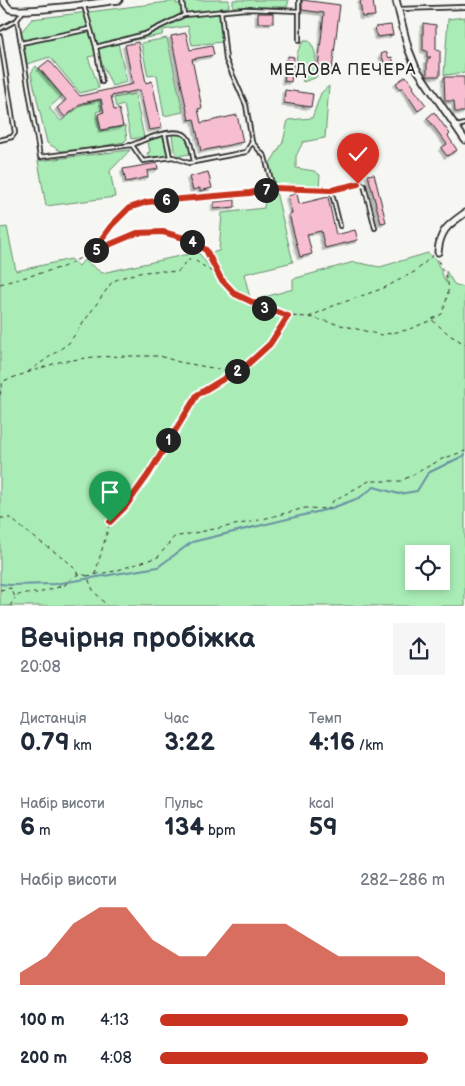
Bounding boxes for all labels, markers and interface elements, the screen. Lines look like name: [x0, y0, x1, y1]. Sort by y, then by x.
district label: МЕДОВА ПЕЧЕРА: [270, 61, 416, 80]
pin: [337, 133, 379, 184]
icon: check: [344, 140, 372, 168]
pin: 7: [254, 178, 278, 202]
text: 7: [263, 182, 270, 199]
pin: 6: [154, 188, 178, 212]
text: 6: [162, 192, 171, 209]
pin: 4: [180, 230, 204, 254]
text: 4: [188, 234, 197, 251]
pin: 5: [84, 238, 108, 262]
text: 5: [92, 242, 101, 259]
pin: 3: [252, 296, 276, 320]
text: 3: [260, 300, 269, 317]
pin: 2: [224, 358, 250, 384]
text: 2: [233, 363, 242, 380]
pin: 1: [156, 428, 180, 452]
text: 1: [166, 432, 171, 449]
pin: [89, 471, 131, 522]
icon: arrive: [96, 478, 124, 506]
map controls: [405, 545, 450, 590]
button: locate: [405, 545, 450, 590]
text: Вечірня пробіжка: [20, 622, 255, 655]
button: share: [393, 623, 445, 675]
text: 20:08: [20, 658, 61, 677]
text: Дистанція: [20, 710, 87, 727]
text: Час: [164, 710, 189, 727]
text: Темп: [309, 710, 342, 727]
text: 0.79: [20, 727, 70, 758]
text: 3:22: [164, 727, 215, 758]
text: 4:16: [309, 727, 355, 758]
text: km: [70, 737, 92, 754]
text: /km: [355, 737, 384, 754]
text: Набір висоти: [20, 795, 105, 812]
text: Пульс: [164, 795, 203, 812]
text: kcal: [309, 795, 334, 812]
text: 6: [20, 812, 35, 843]
text: 134: [164, 812, 204, 843]
text: 59: [309, 812, 338, 843]
text: m: [35, 822, 51, 839]
text: bpm: [204, 822, 236, 839]
text: Набір висоти: [20, 871, 117, 890]
text: 282–286 m: [360, 871, 445, 890]
text: 100 m: [20, 1011, 65, 1030]
text: 4:13: [100, 1011, 129, 1030]
text: 200 m: [20, 1049, 67, 1068]
text: 4:08: [100, 1049, 132, 1068]

